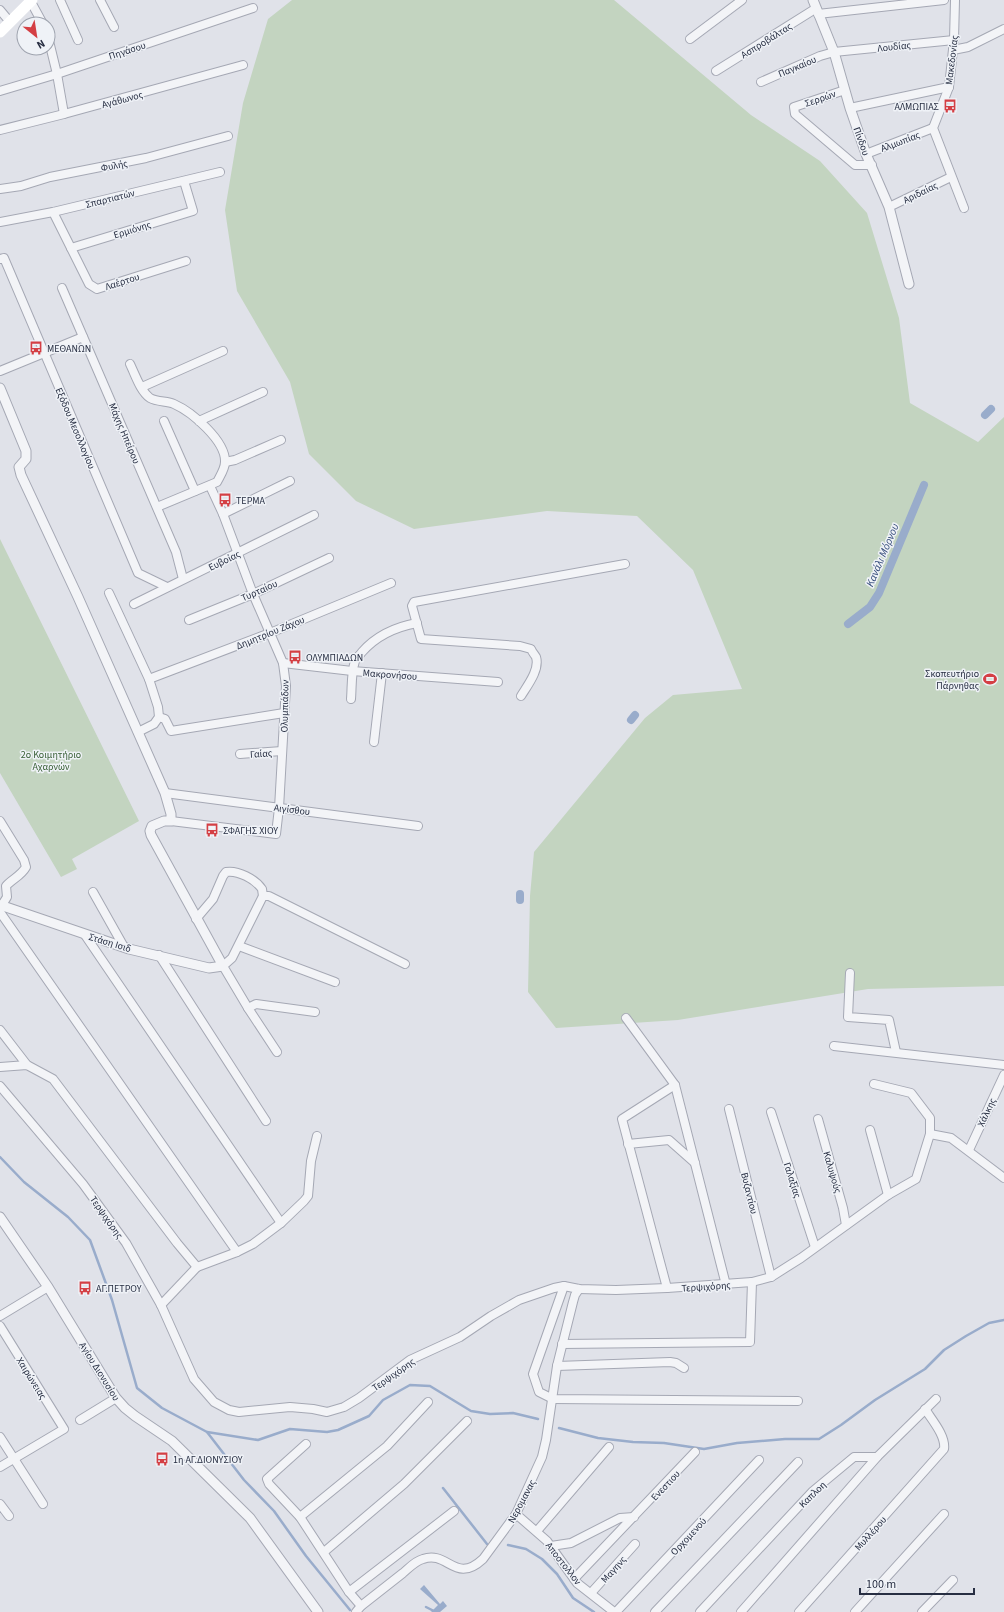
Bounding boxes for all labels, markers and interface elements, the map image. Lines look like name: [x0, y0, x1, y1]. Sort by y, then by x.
north arrow: [16, 16, 56, 56]
street label: Ασπροβάλτας: [738, 19, 795, 62]
street label: Μακεδονίας: [942, 34, 962, 86]
text: N: [34, 36, 48, 53]
street label: Πηγάσου: [107, 38, 148, 63]
street label: Λουδίας: [877, 38, 912, 56]
street label: Παγκαίου: [776, 53, 819, 81]
street label: Σερρών: [803, 87, 838, 111]
street label: Αγάθωνος: [100, 88, 145, 112]
bus stop icon: ΑΛΜΩΠΙΑΣ: [942, 98, 958, 114]
place label: ΑΛΜΩΠΙΑΣ: [895, 100, 940, 114]
street label: Πίνδου: [849, 125, 873, 158]
street label: Αλμωπίας: [879, 128, 923, 156]
street label: Φυλής: [100, 156, 129, 175]
street label: Αριδαίας: [901, 178, 941, 207]
street label: Σπαρτιατών: [84, 186, 137, 212]
street label: Ερμιόνης: [112, 217, 153, 242]
street label: Λαέρτου: [103, 270, 141, 294]
bus stop icon: ΜΕΘΑΝΩΝ: [28, 340, 44, 356]
place label: ΜΕΘΑΝΩΝ: [47, 342, 91, 356]
street label: Εξόδου Μεσολλογίου: [52, 386, 99, 471]
street label: Μάχης Ηπείρου: [105, 401, 143, 466]
bus stop icon: ΤΕΡΜΑ: [217, 492, 233, 508]
place label: ΤΕΡΜΑ: [236, 494, 266, 508]
water label: Κανάλι Μόρνου: [862, 521, 903, 589]
street label: Ευβοίας: [206, 547, 243, 575]
street label: Τυρταίου: [239, 577, 280, 605]
street label: Δημητρίου Ζάχου: [234, 613, 307, 653]
bus stop icon: ΟΛΥΜΠΙΑΔΩΝ: [287, 649, 303, 665]
place label: ΟΛΥΜΠΙΑΔΩΝ: [306, 651, 363, 665]
street label: Μακρονήσου: [362, 666, 418, 684]
place label: Σκοπευτήριο Πάρνηθας: [925, 667, 980, 693]
sports icon: Σκοπευτήριο Πάρνηθας: [982, 671, 998, 687]
street label: Ολυμπιάδων: [278, 679, 292, 733]
street label: Γαίας: [250, 746, 273, 762]
park label: 2ο Κοιμητήριο Αχαρνών: [21, 748, 81, 774]
street label: Αιγίσθου: [273, 801, 311, 819]
bus stop icon: ΣΦΑΓΗΣ ΧΙΟΥ: [204, 822, 220, 838]
place label: ΣΦΑΓΗΣ ΧΙΟΥ: [223, 824, 278, 838]
street label: Στάση Ισιδ: [87, 930, 133, 956]
street label: Χάλκης: [974, 1095, 1000, 1129]
street label: Καλυψούς: [819, 1150, 845, 1195]
street label: Γαλαξίας: [780, 1161, 805, 1201]
street label: Βυζαντίου: [737, 1171, 761, 1216]
street label: Τερψιχόρης: [86, 1193, 126, 1242]
street label: Τερψιχόρης: [681, 1278, 732, 1296]
bus stop icon: ΑΓ.ΠΕΤΡΟΥ: [77, 1280, 93, 1296]
place label: ΑΓ.ΠΕΤΡΟΥ: [96, 1282, 142, 1296]
street label: Αγίου Διονυσίου: [75, 1339, 123, 1404]
street label: Χαιρώνειας: [13, 1355, 50, 1403]
street label: Τερψιχόρης: [369, 1355, 418, 1395]
bus stop icon: 1η ΑΓ.ΔΙΟΝΥΣΙΟΥ: [154, 1451, 170, 1467]
place label: 1η ΑΓ.ΔΙΟΝΥΣΙΟΥ: [173, 1453, 243, 1467]
street label: Ενεστιου: [648, 1467, 683, 1504]
street label: Νερομανας: [505, 1477, 540, 1526]
street label: Καπλοη: [796, 1478, 829, 1511]
street label: Μυλλέρου: [851, 1513, 890, 1554]
street label: Ορχομενού: [668, 1515, 710, 1559]
street label: Αποστολλον: [542, 1539, 585, 1588]
street label: Μαγηνς: [598, 1553, 630, 1586]
scale bar: [860, 1570, 974, 1596]
text: 100 m: [866, 1576, 896, 1593]

